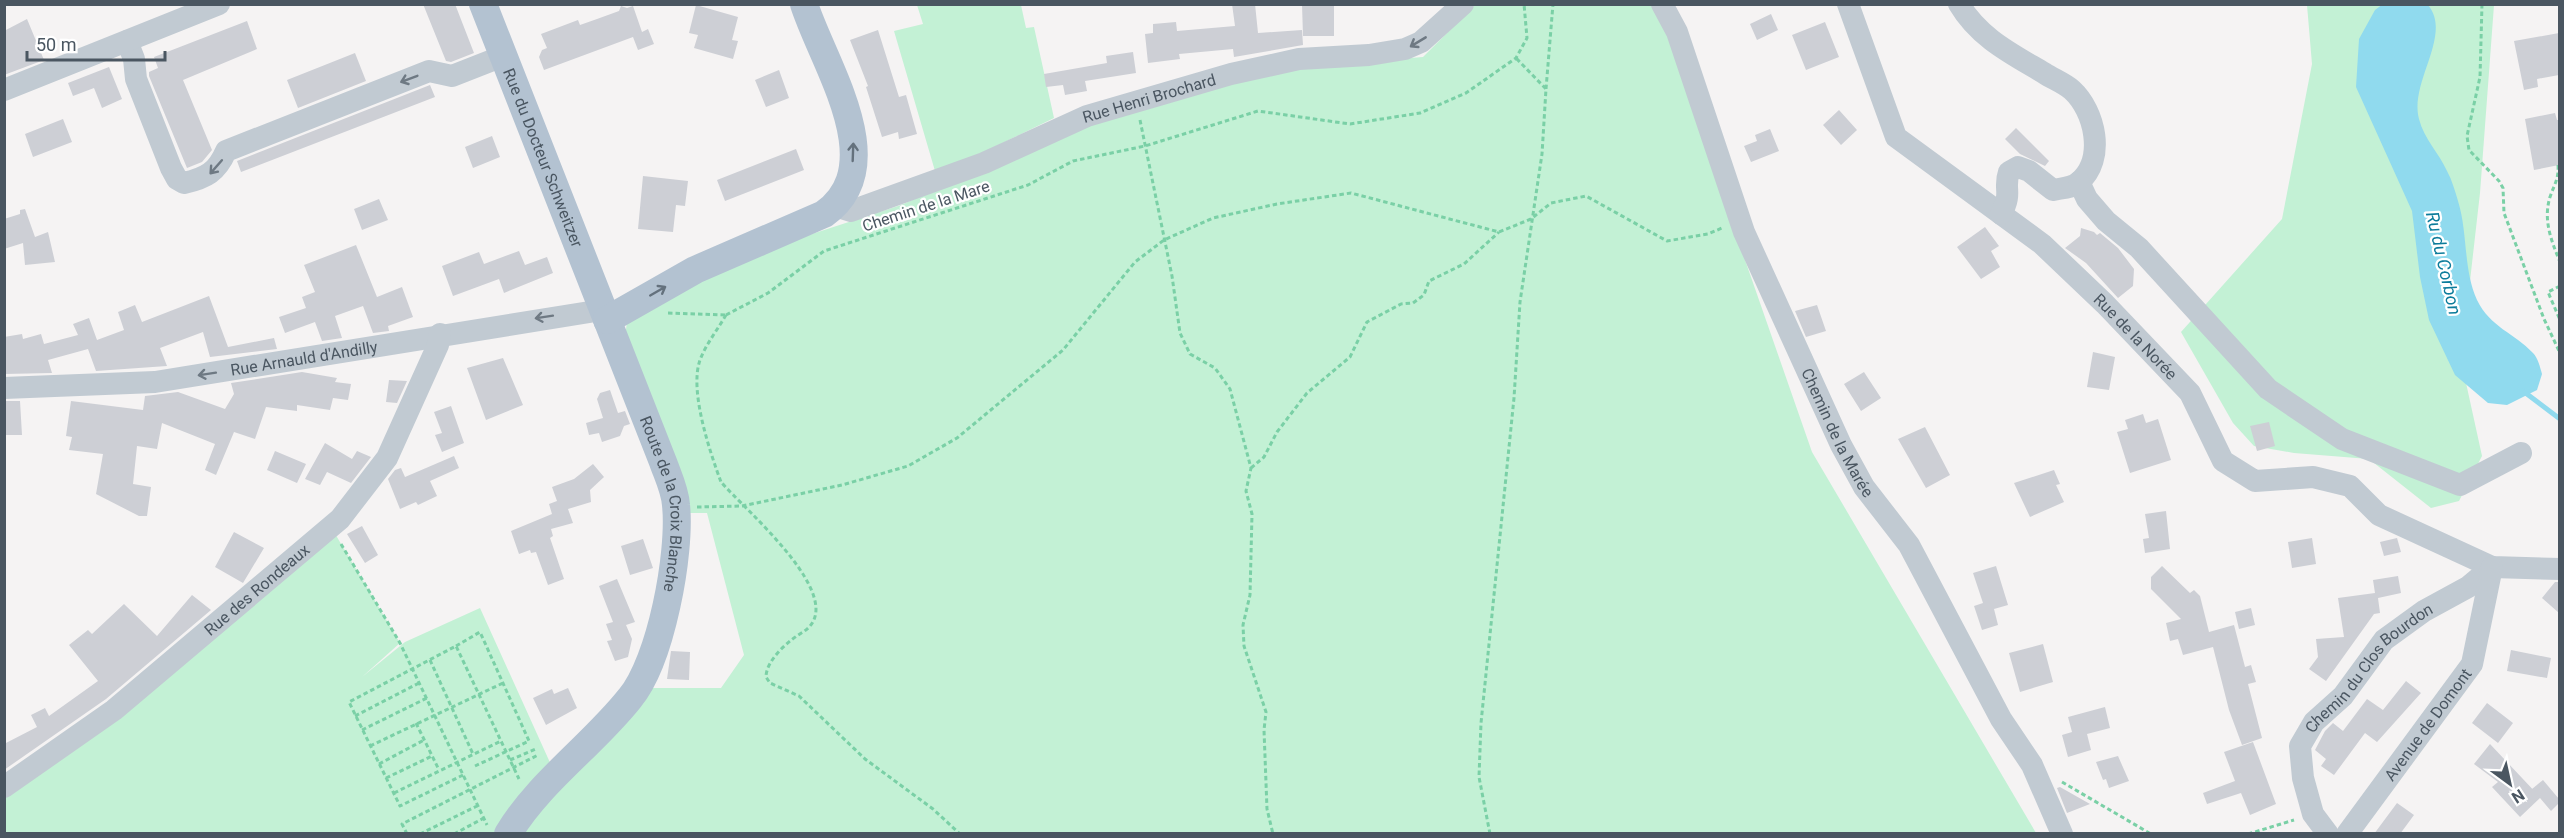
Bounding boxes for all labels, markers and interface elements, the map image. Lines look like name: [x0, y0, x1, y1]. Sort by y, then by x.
scale bar: [27, 24, 165, 62]
text: 50 m: [36, 34, 76, 55]
one-way arrow: [1410, 37, 1427, 49]
street label: Rue du Docteur Schweitzer: [500, 65, 587, 250]
street label: Rue Henri Brochard: [1080, 70, 1218, 126]
one-way arrow: [400, 75, 418, 86]
one-way arrow: [847, 142, 858, 162]
one-way arrow: [209, 159, 222, 175]
street label: Chemin de la Mare: [860, 176, 992, 236]
water label: Ru du Corbon: [2422, 209, 2466, 317]
one-way arrow: [648, 285, 666, 296]
street label: Rue de la Norée: [2090, 289, 2181, 383]
one-way arrow: [535, 312, 554, 323]
street label: Rue Arnauld d'Andilly: [229, 337, 379, 379]
street label: Chemin de la Marée: [1798, 365, 1878, 501]
one-way arrow: [197, 369, 217, 380]
street label: Route de la Croix Blanche: [636, 413, 686, 594]
street label: Rue des Rondeaux: [200, 540, 313, 639]
street label: Chemin du Clos Bourdon: [2301, 599, 2436, 736]
street label: Avenue de Domont: [2380, 665, 2475, 784]
north arrow: [2480, 754, 2540, 814]
text: N: [2508, 785, 2528, 807]

